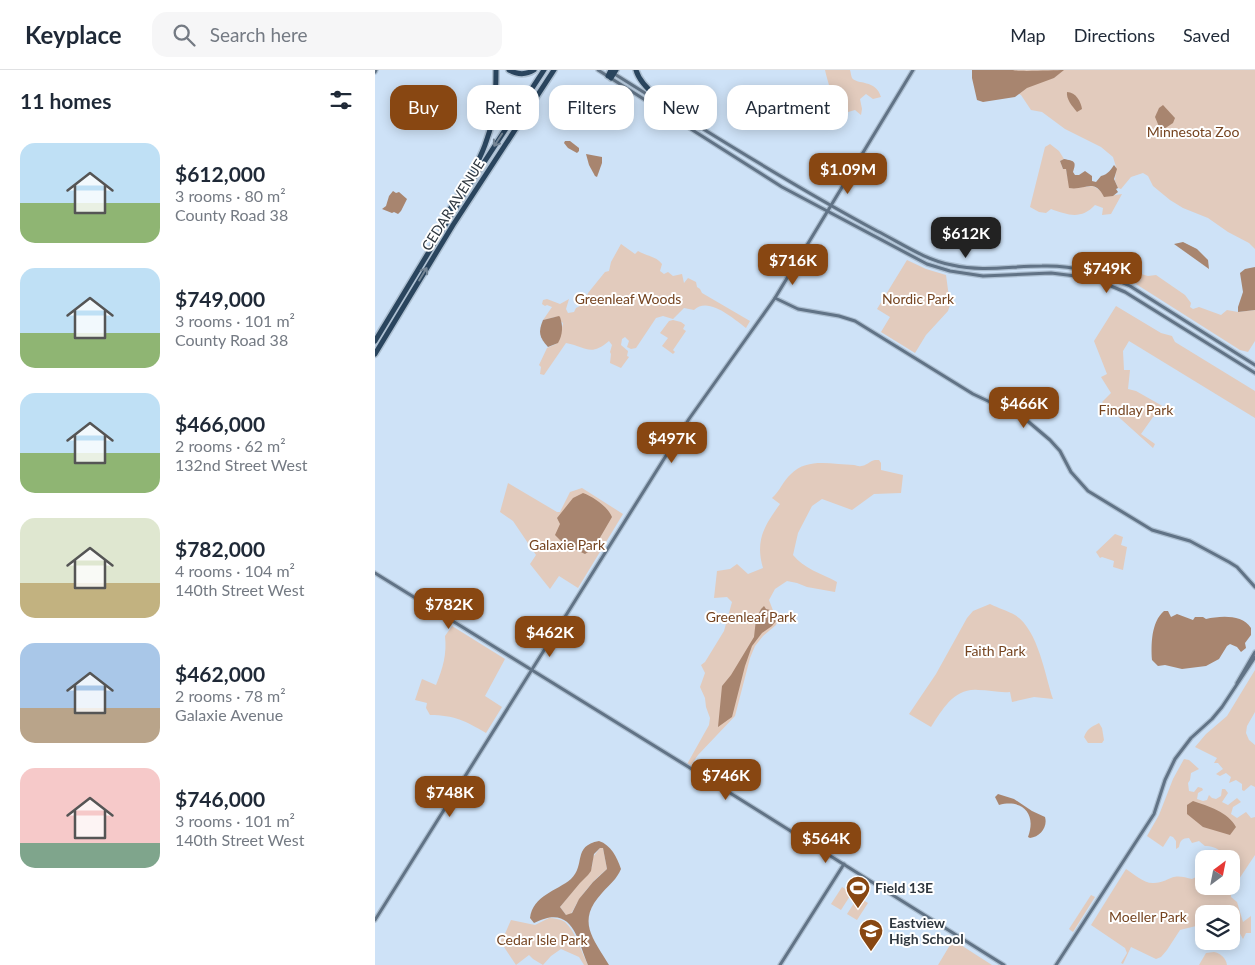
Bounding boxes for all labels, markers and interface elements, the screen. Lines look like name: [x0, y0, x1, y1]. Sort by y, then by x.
search box: [152, 12, 502, 57]
text: Keyplace: [25, 20, 122, 49]
icon: search: [170, 21, 198, 49]
text: Search here: [210, 23, 308, 46]
text: Map: [1010, 24, 1046, 46]
text: Directions: [1074, 24, 1155, 46]
text: Saved: [1183, 24, 1230, 46]
chip: Buy: [390, 85, 457, 130]
chip: Rent: [467, 85, 539, 130]
chip: Filters: [549, 85, 634, 130]
chip: New: [644, 85, 717, 130]
chip: Apartment: [727, 85, 848, 130]
icon: filters: [327, 86, 355, 114]
text: 11 homes: [20, 88, 111, 113]
park label: Minnesota Zoo: [1147, 123, 1239, 140]
one-way arrow: [493, 133, 504, 147]
pin: $1.09M: [807, 152, 889, 195]
street label: CEDAR AVENUE: [418, 156, 487, 254]
text: $1.09M: [820, 159, 876, 178]
text: $612,000: [175, 161, 265, 186]
icon: home: [60, 163, 120, 223]
text: 3 rooms · 80 m²: [175, 186, 286, 205]
text: County Road 38: [175, 205, 288, 224]
pin: $612K: [931, 216, 1001, 259]
text: $612K: [942, 223, 990, 242]
pin: $716K: [758, 244, 828, 286]
text: $716K: [769, 250, 817, 269]
pin: $749K: [1072, 252, 1142, 294]
text: $749K: [1083, 258, 1131, 277]
one-way arrow: [418, 268, 428, 282]
text: $749,000: [175, 286, 265, 311]
icon: home: [60, 288, 120, 348]
park label: Greenleaf Woods: [575, 290, 681, 307]
park label: Nordic Park: [882, 290, 955, 307]
text: 3 rooms · 101 m²: [175, 311, 295, 330]
text: County Road 38: [175, 330, 288, 349]
pin: $466K: [989, 386, 1059, 429]
text: $466K: [1000, 393, 1048, 412]
park label: Findlay Park: [1099, 401, 1174, 418]
text: $466,000: [175, 411, 265, 436]
icon: home: [60, 413, 120, 473]
pin: $497K: [637, 422, 707, 464]
text: $497K: [648, 428, 696, 447]
text: 2 rooms · 62 m²: [175, 436, 286, 455]
text: 132nd Street West: [175, 455, 308, 474]
text: $782,000: [175, 536, 265, 561]
park label: Galaxie Park: [529, 536, 606, 553]
icon: home: [60, 538, 120, 598]
text: 4 rooms · 104 m²: [175, 561, 295, 580]
text: 140th Street West: [175, 580, 304, 599]
pin: $782K: [414, 588, 484, 630]
text: $782K: [425, 594, 473, 613]
park label: Greenleaf Park: [706, 608, 797, 625]
pin: $462K: [515, 616, 585, 658]
text: $462K: [526, 622, 574, 641]
park label: Faith Park: [964, 642, 1026, 659]
text: $462,000: [175, 661, 265, 686]
icon: home: [60, 663, 120, 723]
text: 2 rooms · 78 m²: [175, 686, 286, 705]
text: Galaxie Avenue: [175, 705, 283, 724]
pin: $746K: [691, 758, 761, 801]
text: $746K: [702, 765, 750, 784]
pin: $748K: [415, 776, 485, 818]
text: $748K: [426, 782, 474, 801]
text: $746,000: [175, 786, 265, 811]
icon: home: [60, 788, 120, 848]
text: 3 rooms · 101 m²: [175, 811, 295, 830]
pin: $564K: [791, 822, 861, 864]
text: $564K: [802, 828, 850, 847]
text: 140th Street West: [175, 830, 304, 849]
north arrow: [1195, 850, 1240, 895]
map controls: [1195, 850, 1240, 950]
sports icon: Field 13E: [845, 875, 871, 909]
place label: Field 13E: [875, 879, 933, 896]
button: layers: [1195, 905, 1240, 950]
park label: Moeller Park: [1109, 908, 1188, 925]
place label: Eastview High School: [889, 914, 964, 947]
school or university icon: Eastview High School: [858, 918, 884, 952]
park label: Cedar Isle Park: [496, 931, 588, 948]

